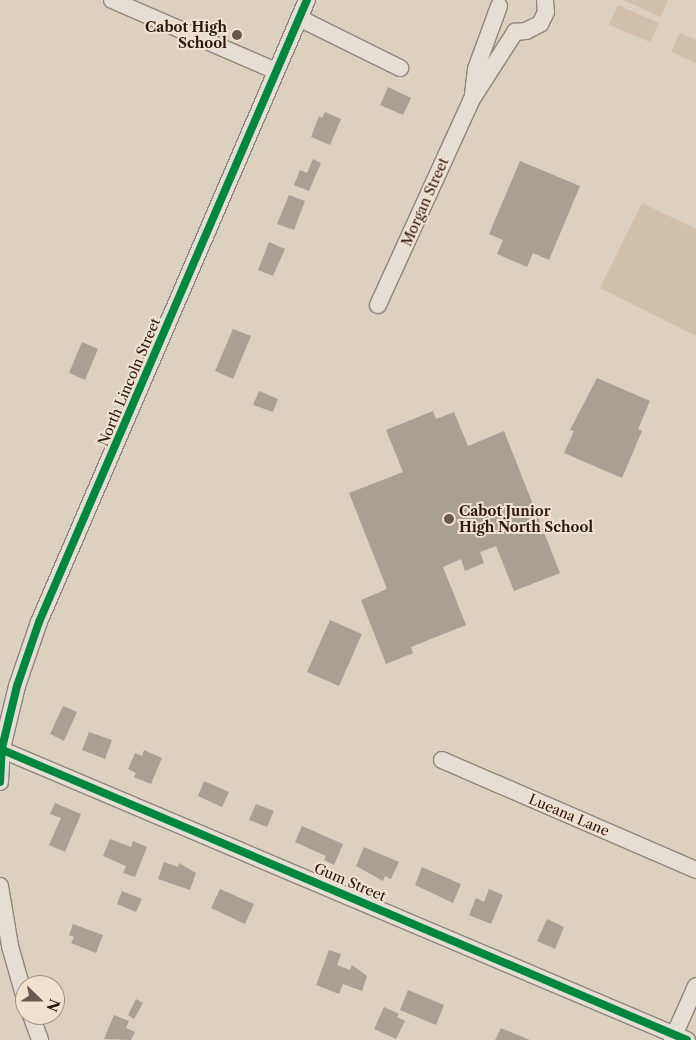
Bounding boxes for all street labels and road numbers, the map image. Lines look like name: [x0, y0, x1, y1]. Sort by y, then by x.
street label: Morgan Street: [398, 155, 452, 249]
street label: North Lincoln Street: [94, 315, 164, 449]
street label: Lueana Lane: [526, 790, 612, 840]
street label: Gum Street: [312, 859, 388, 905]

